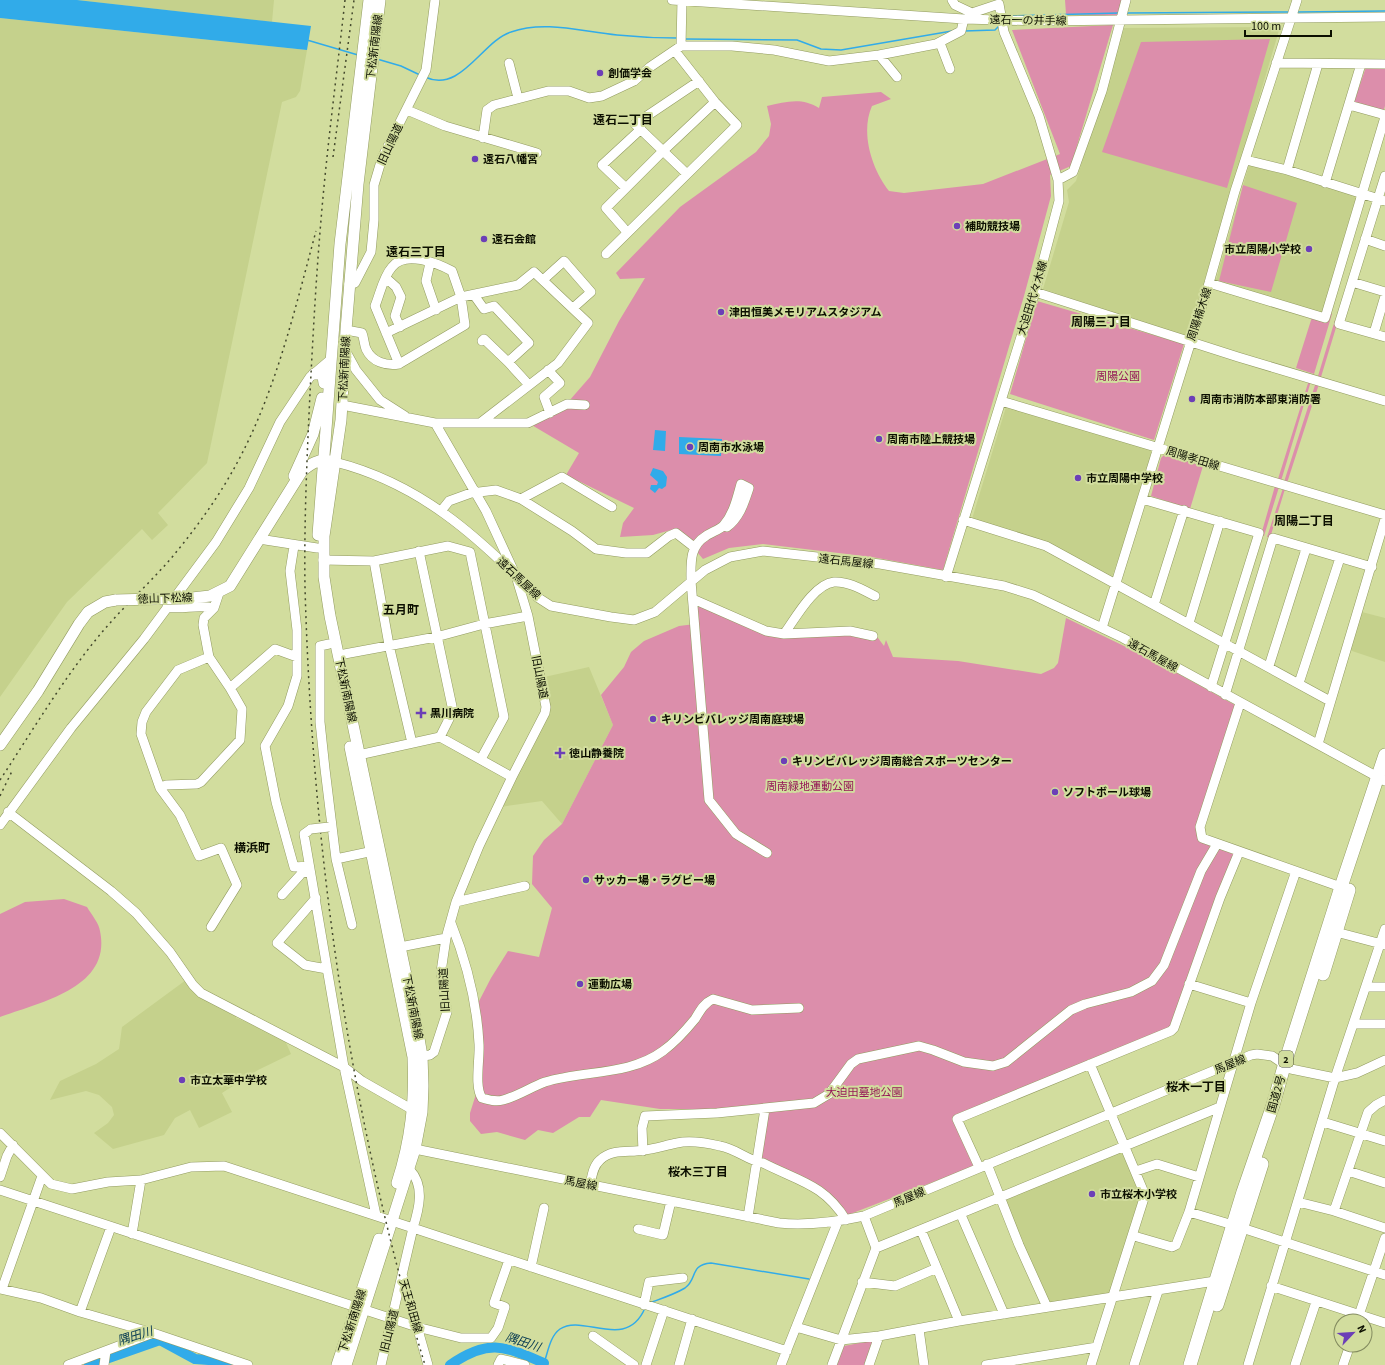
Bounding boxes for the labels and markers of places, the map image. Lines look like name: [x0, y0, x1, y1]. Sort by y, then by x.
place label: 創価学会: [608, 66, 652, 81]
marker: 創価学会: [595, 68, 605, 78]
place label: 遠石八幡宮: [483, 152, 538, 167]
marker: 遠石八幡宮: [470, 154, 480, 164]
place label: 補助競技場: [965, 219, 1020, 234]
marker: 補助競技場: [952, 221, 962, 231]
place label: 遠石会館: [492, 232, 536, 247]
marker: 遠石会館: [479, 234, 489, 244]
place label: 市立周陽小学校: [1224, 242, 1301, 257]
marker: 市立周陽小学校: [1304, 244, 1314, 254]
place label: 津田恒美メモリアムスタジアム: [729, 305, 881, 320]
marker: 津田恒美メモリアムスタジアム: [716, 307, 726, 317]
place label: 周南市消防本部東消防署: [1200, 392, 1321, 407]
marker: 周南市消防本部東消防署: [1187, 394, 1197, 404]
place label: 周南市陸上競技場: [887, 432, 975, 447]
marker: 周南市陸上競技場: [874, 434, 884, 444]
place label: 周南市水泳場: [698, 440, 764, 455]
marker: 周南市水泳場: [685, 442, 695, 452]
place label: 市立周陽中学校: [1086, 471, 1163, 486]
marker: 市立周陽中学校: [1073, 473, 1083, 483]
place label: 黒川病院: [430, 706, 474, 721]
marker: 黒川病院: [415, 707, 427, 719]
place label: キリンビバレッジ周南庭球場: [661, 712, 804, 727]
marker: キリンビバレッジ周南庭球場: [648, 714, 658, 724]
place label: 徳山静養院: [569, 746, 624, 761]
marker: 徳山静養院: [554, 747, 566, 759]
place label: キリンビバレッジ周南総合スポーツセンター: [792, 754, 1012, 769]
marker: キリンビバレッジ周南総合スポーツセンター: [779, 756, 789, 766]
place label: ソフトボール球場: [1063, 785, 1151, 800]
marker: ソフトボール球場: [1050, 787, 1060, 797]
place label: サッカー場・ラグビー場: [594, 873, 715, 888]
marker: サッカー場・ラグビー場: [581, 875, 591, 885]
place label: 運動広場: [588, 977, 632, 992]
marker: 運動広場: [575, 979, 585, 989]
place label: 市立太華中学校: [190, 1073, 267, 1088]
marker: 市立太華中学校: [177, 1075, 187, 1085]
place label: 市立桜木小学校: [1100, 1187, 1177, 1202]
marker: 市立桜木小学校: [1087, 1189, 1097, 1199]

